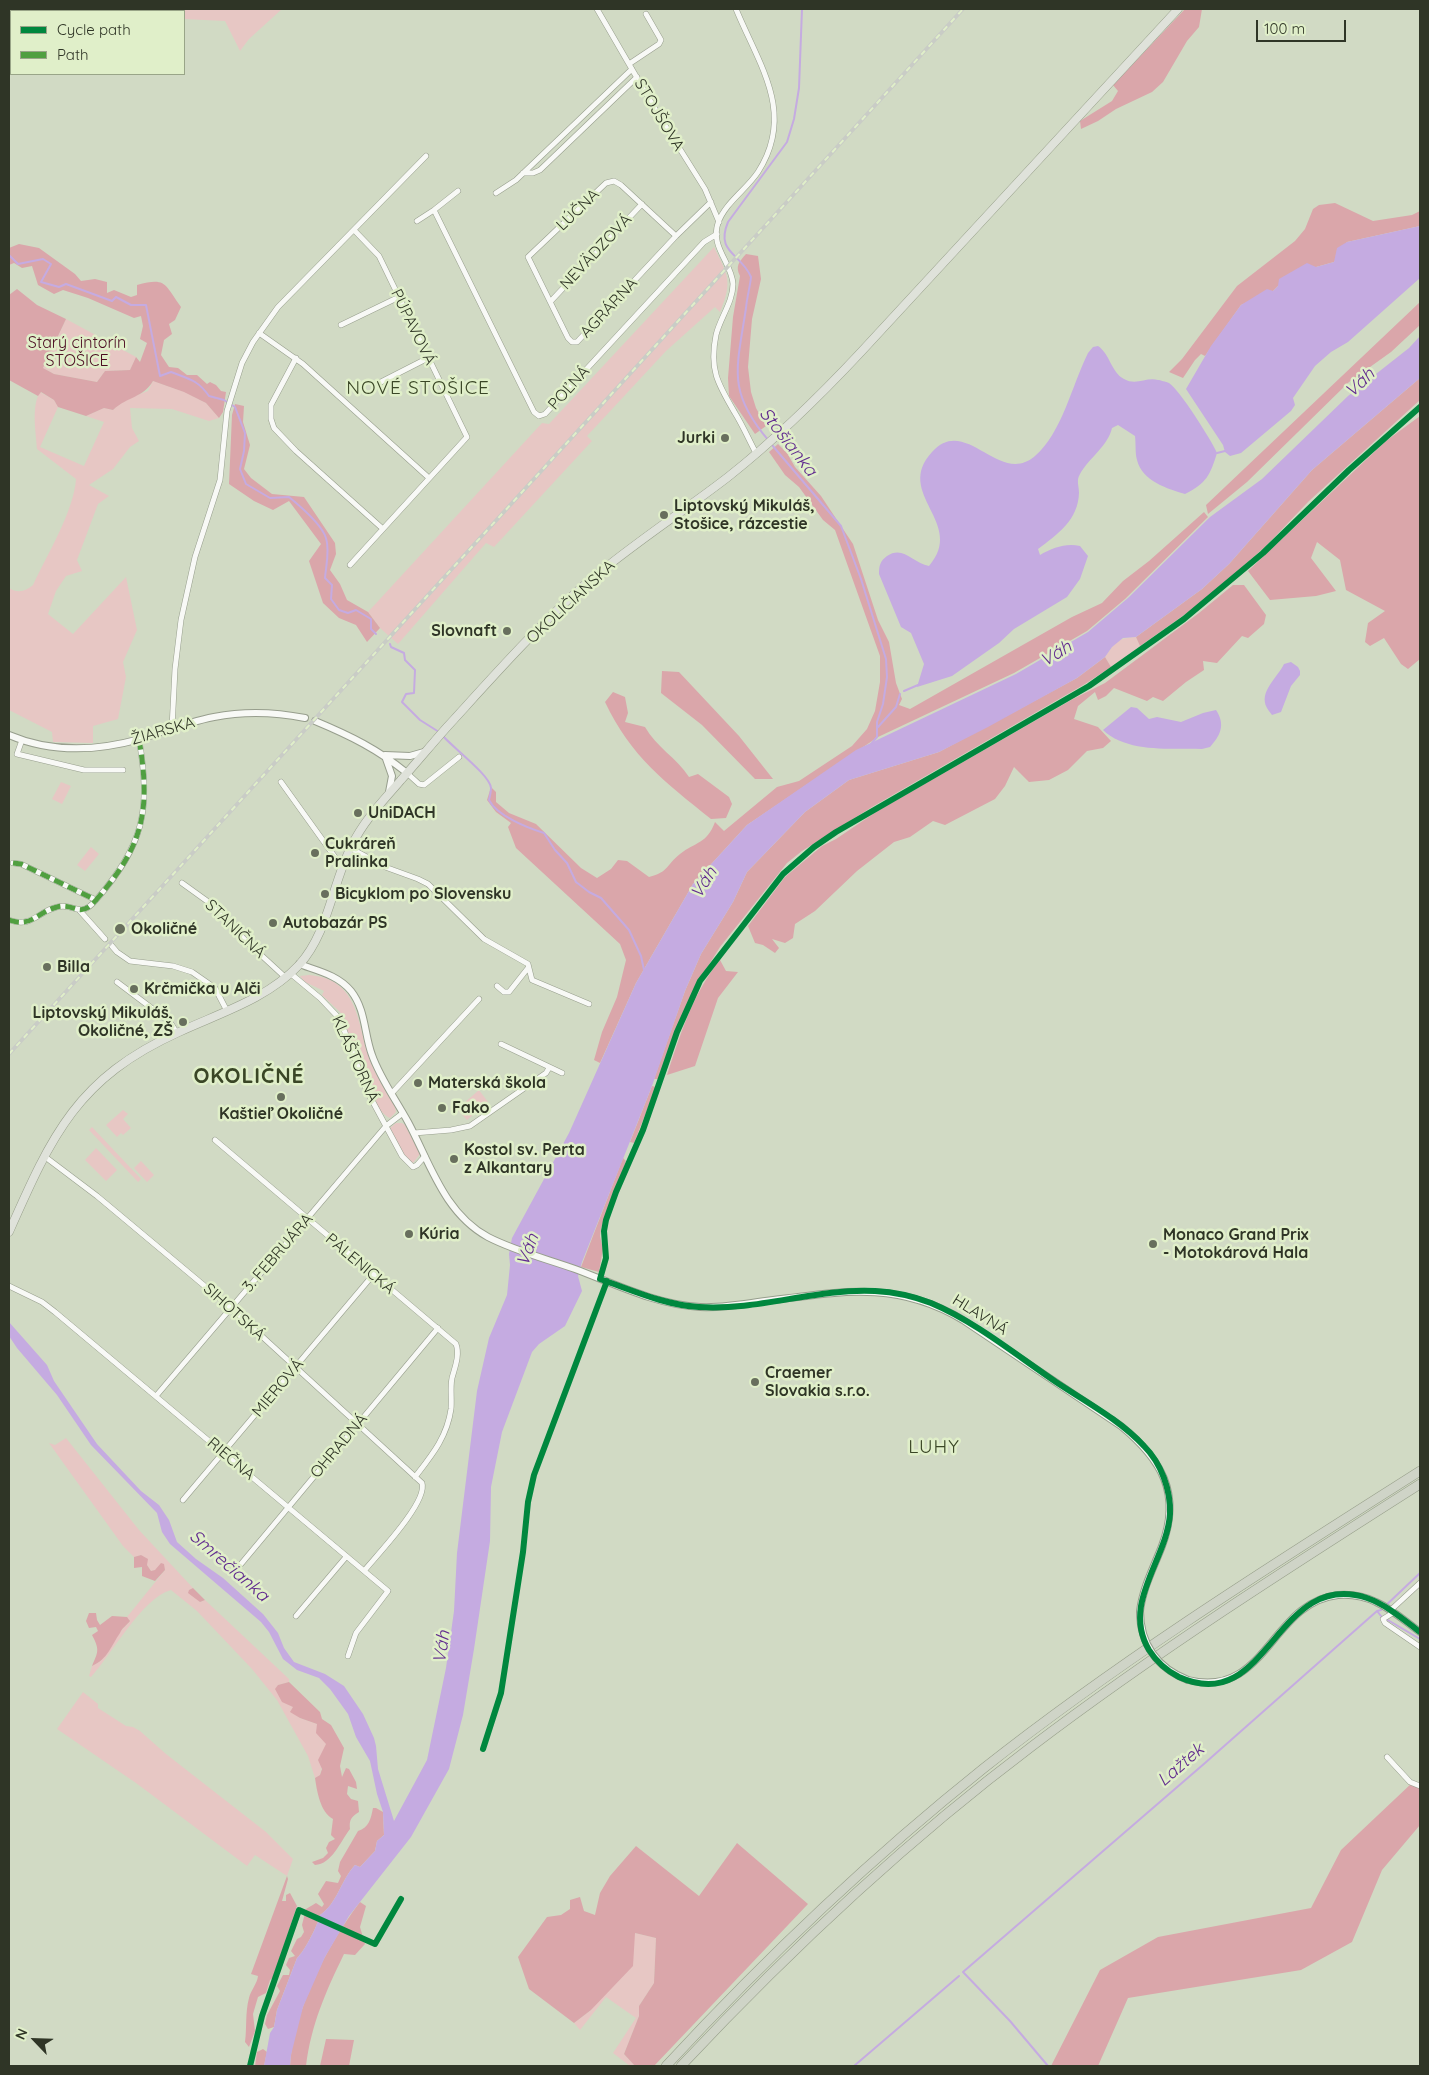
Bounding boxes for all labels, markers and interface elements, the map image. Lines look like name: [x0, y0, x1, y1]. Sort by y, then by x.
legend: [10, 10, 185, 75]
scale bar: [1259, 10, 1349, 42]
text: 100 m: [1264, 19, 1305, 38]
text: Cycle path: [57, 20, 131, 39]
text: Path: [57, 45, 89, 64]
street label: STOJŠOVA: [630, 75, 688, 155]
street label: LÚČNA: [553, 185, 603, 235]
street label: NEVÄDZOVÁ: [556, 210, 636, 294]
street label: AGRÁRNA: [576, 274, 642, 342]
street label: PÚPAVOVÁ: [386, 286, 440, 368]
park label: Starý cintorín STOŠICE: [28, 333, 126, 371]
street label: POĽNÁ: [544, 362, 594, 414]
water label: Váh: [1341, 364, 1379, 402]
district label: NOVÉ STOŠICE: [345, 377, 491, 399]
water label: Stošianka: [755, 403, 821, 481]
place label: Jurki: [677, 428, 715, 448]
marker: Jurki: [719, 432, 731, 444]
place label: Liptovský Mikuláš, Stošice, rázcestie: [674, 496, 815, 534]
marker: Liptovský Mikuláš, Stošice, rázcestie: [658, 509, 670, 521]
street label: OKOLIČIANSKA: [523, 556, 619, 648]
place label: Slovnaft: [431, 621, 497, 641]
marker: Slovnaft: [501, 625, 513, 637]
water label: Váh: [1036, 636, 1076, 672]
street label: ŽIARSKA: [129, 713, 197, 749]
place label: UniDACH: [368, 803, 436, 823]
marker: UniDACH: [352, 807, 364, 819]
place label: Cukráreň Pralinka: [325, 834, 396, 872]
marker: Cukráreň Pralinka: [309, 847, 321, 859]
water label: Váh: [686, 863, 722, 903]
place label: Bicyklom po Slovensku: [335, 884, 512, 904]
marker: Bicyklom po Slovensku: [319, 888, 331, 900]
street label: STANIČNÁ: [201, 896, 269, 962]
place label: Autobazár PS: [283, 913, 387, 933]
marker: Autobazár PS: [267, 917, 279, 929]
place label: Okoličné: [131, 919, 197, 939]
marker: Okoličné: [113, 922, 127, 936]
place label: Billa: [57, 957, 90, 977]
marker: Billa: [41, 961, 53, 973]
place label: Krčmička u Alči: [144, 979, 261, 999]
marker: Krčmička u Alči: [128, 983, 140, 995]
place label: Liptovský Mikuláš, Okoličné, ZŠ: [32, 1003, 173, 1041]
street label: KLÁŠTORNÁ: [327, 1013, 383, 1105]
marker: Liptovský Mikuláš, Okoličné, ZŠ: [177, 1016, 189, 1028]
district label: OKOLIČNÉ: [192, 1064, 306, 1090]
place label: Materská škola: [428, 1073, 546, 1093]
marker: Materská škola: [412, 1077, 424, 1089]
marker: Kaštieľ Okoličné: [275, 1091, 287, 1103]
place label: Fako: [452, 1098, 489, 1118]
marker: Fako: [436, 1102, 448, 1114]
place label: Kaštieľ Okoličné: [219, 1104, 343, 1124]
place label: Kostol sv. Perta z Alkantary: [464, 1140, 585, 1178]
marker: Kostol sv. Perta z Alkantary: [448, 1153, 460, 1165]
street label: 3. FEBRUÁRA: [239, 1210, 317, 1296]
place label: Kúria: [419, 1224, 459, 1244]
place label: Monaco Grand Prix - Motokárová Hala: [1163, 1225, 1309, 1263]
marker: Kúria: [403, 1228, 415, 1240]
street label: PÁLENICKÁ: [321, 1229, 399, 1299]
water label: Váh: [512, 1231, 544, 1269]
marker: Monaco Grand Prix - Motokárová Hala: [1147, 1238, 1159, 1250]
street label: SIHOTSKÁ: [199, 1279, 269, 1345]
street label: HLAVNÁ: [949, 1291, 1011, 1339]
street label: MIEROVÁ: [248, 1355, 308, 1421]
place label: Craemer Slovakia s.r.o.: [765, 1363, 870, 1401]
marker: Craemer Slovakia s.r.o.: [749, 1376, 761, 1388]
street label: OHRADNÁ: [306, 1410, 372, 1482]
street label: RIEČNA: [203, 1434, 259, 1484]
district label: LUHY: [908, 1436, 960, 1458]
water label: Smrečianka: [185, 1526, 273, 1606]
water label: Váh: [429, 1629, 455, 1665]
water label: Lažtek: [1153, 1739, 1209, 1791]
north arrow: [10, 2015, 60, 2065]
text: N: [11, 2026, 32, 2042]

